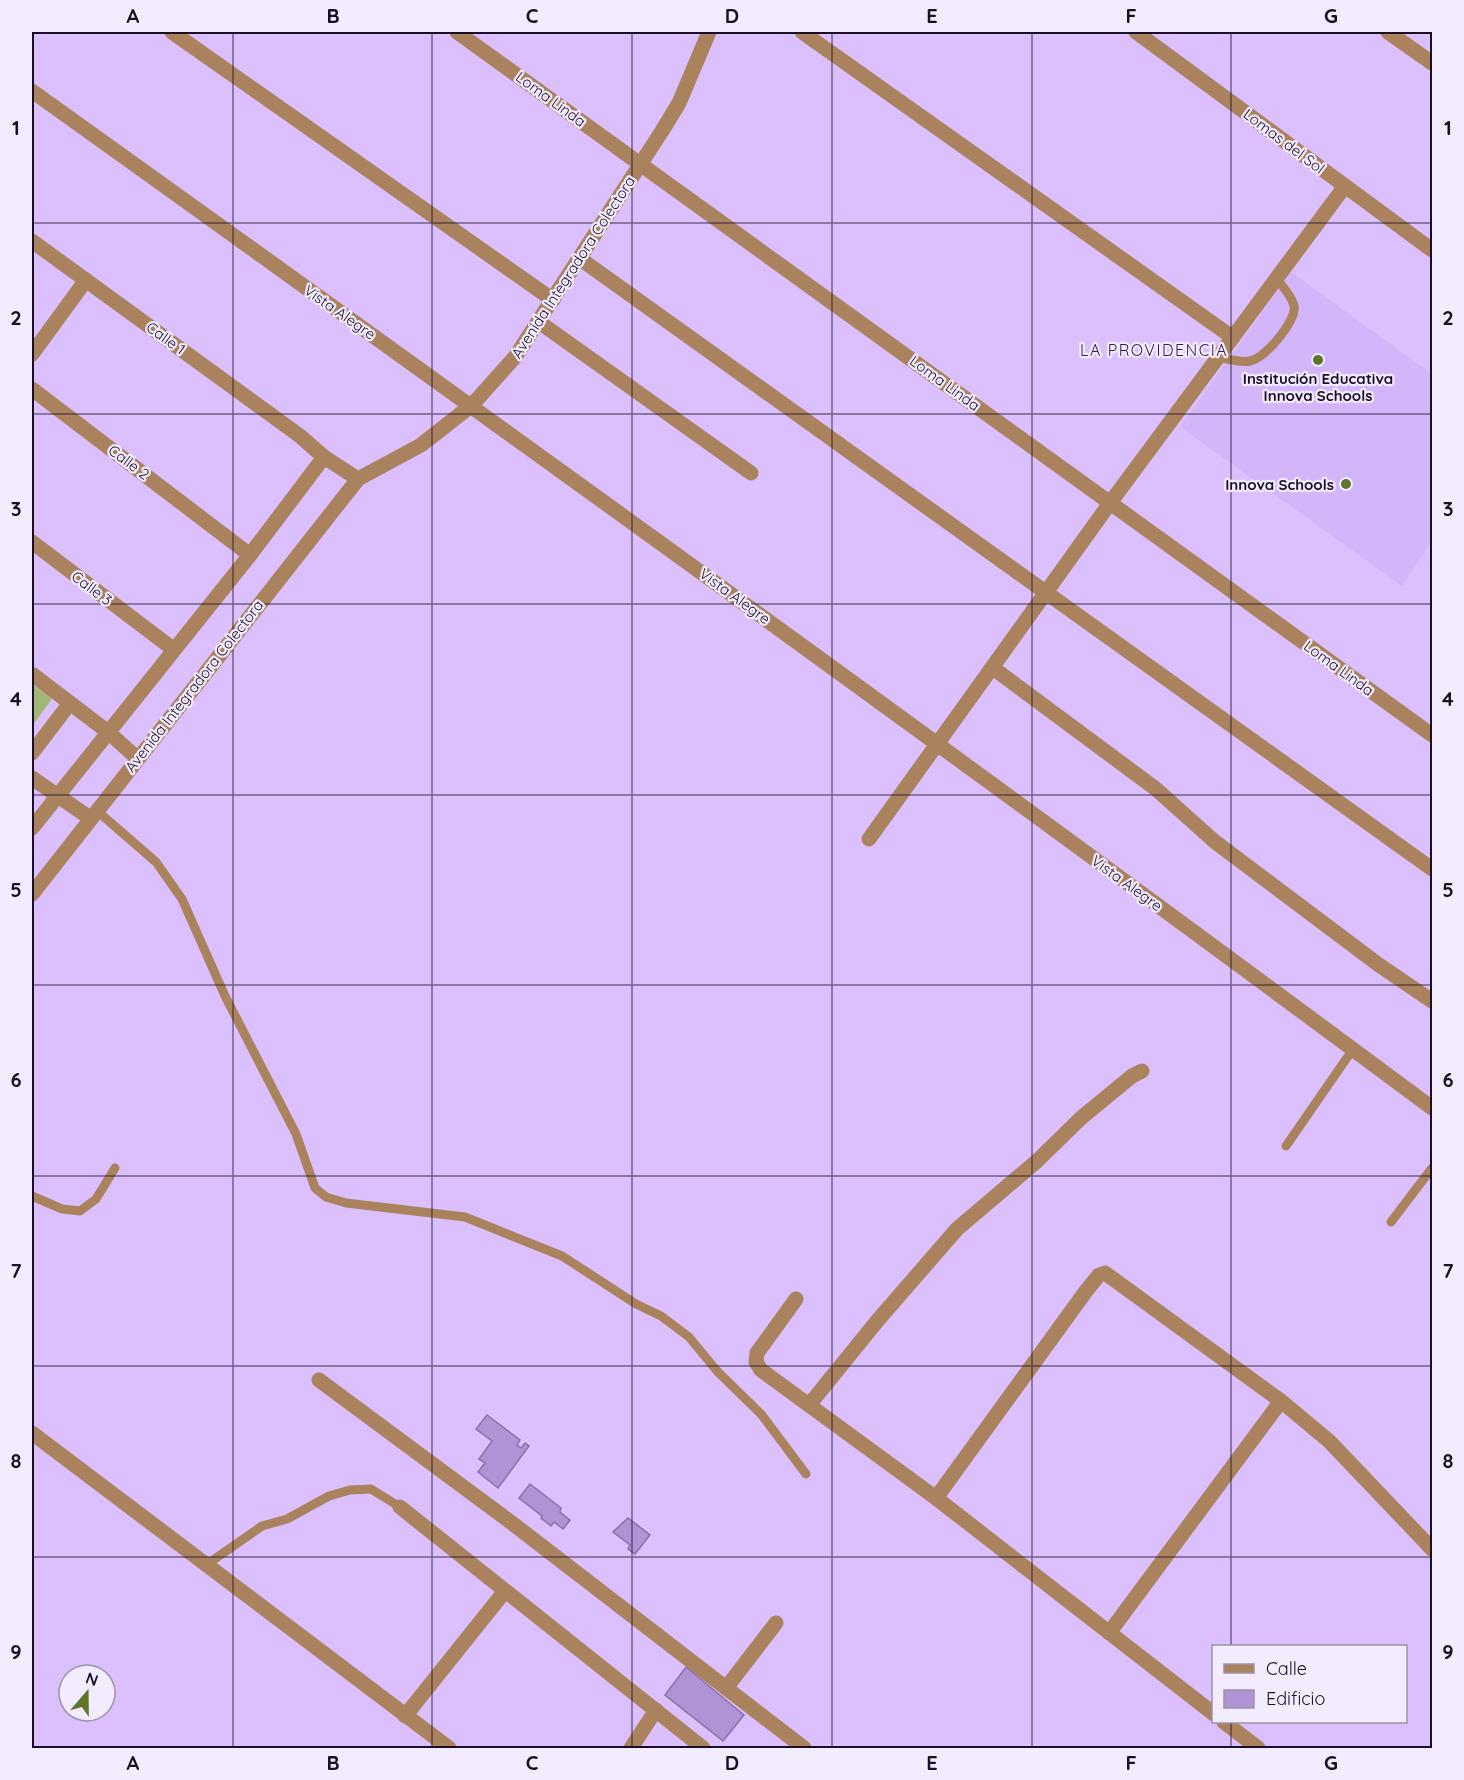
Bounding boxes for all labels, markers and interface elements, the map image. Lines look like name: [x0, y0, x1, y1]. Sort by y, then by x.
text: A: [127, 3, 140, 28]
text: B: [326, 3, 340, 28]
text: C: [526, 3, 539, 28]
text: D: [725, 3, 739, 28]
text: E: [926, 3, 938, 28]
text: F: [1125, 3, 1137, 28]
text: G: [1324, 3, 1338, 28]
street label: Loma Linda: [512, 67, 590, 131]
street label: Lomas del Sol: [1240, 104, 1328, 178]
text: 1: [12, 115, 20, 140]
text: 1: [1444, 115, 1452, 140]
street label: Avenida Integradora Colectora: [507, 172, 639, 362]
street label: Vista Alegre: [300, 280, 380, 344]
text: 2: [10, 305, 22, 330]
text: 2: [1442, 305, 1454, 330]
street label: Calle 1: [143, 317, 189, 359]
district label: LA PROVIDENCIA: [1080, 340, 1228, 360]
street label: Loma Linda: [906, 351, 984, 415]
marker: Institución Educativa Innova Schools: [1311, 353, 1325, 367]
place label: Institución Educativa Innova Schools: [1243, 369, 1393, 405]
street label: Calle 2: [105, 440, 153, 484]
place label: Innova Schools: [1225, 475, 1334, 494]
marker: Innova Schools: [1339, 477, 1353, 491]
text: 3: [11, 496, 21, 521]
text: 3: [1443, 496, 1453, 521]
street label: Vista Alegre: [696, 564, 774, 628]
street label: Calle 3: [68, 567, 116, 610]
street label: Avenida Integradora Colectora: [121, 596, 267, 776]
street label: Loma Linda: [1300, 636, 1378, 700]
text: 4: [10, 686, 22, 711]
text: 4: [1442, 686, 1454, 711]
street label: Vista Alegre: [1088, 851, 1166, 915]
text: 5: [10, 877, 22, 902]
text: 5: [1442, 877, 1454, 902]
text: 6: [10, 1067, 22, 1092]
text: 6: [1442, 1067, 1454, 1092]
text: 7: [11, 1258, 22, 1283]
text: 7: [1443, 1258, 1454, 1283]
text: 8: [11, 1448, 22, 1473]
text: 8: [1443, 1448, 1454, 1473]
text: 9: [10, 1639, 22, 1664]
text: 9: [1442, 1639, 1454, 1664]
legend: [1212, 1645, 1407, 1723]
text: Calle: [1266, 1657, 1307, 1680]
north arrow: [57, 1663, 117, 1723]
text: N: [83, 1667, 101, 1690]
text: Edificio: [1266, 1687, 1325, 1710]
text: A: [127, 1750, 140, 1775]
text: B: [326, 1750, 340, 1775]
text: C: [526, 1750, 539, 1775]
text: D: [725, 1750, 739, 1775]
text: E: [926, 1750, 938, 1775]
text: F: [1125, 1750, 1137, 1775]
text: G: [1324, 1750, 1338, 1775]

